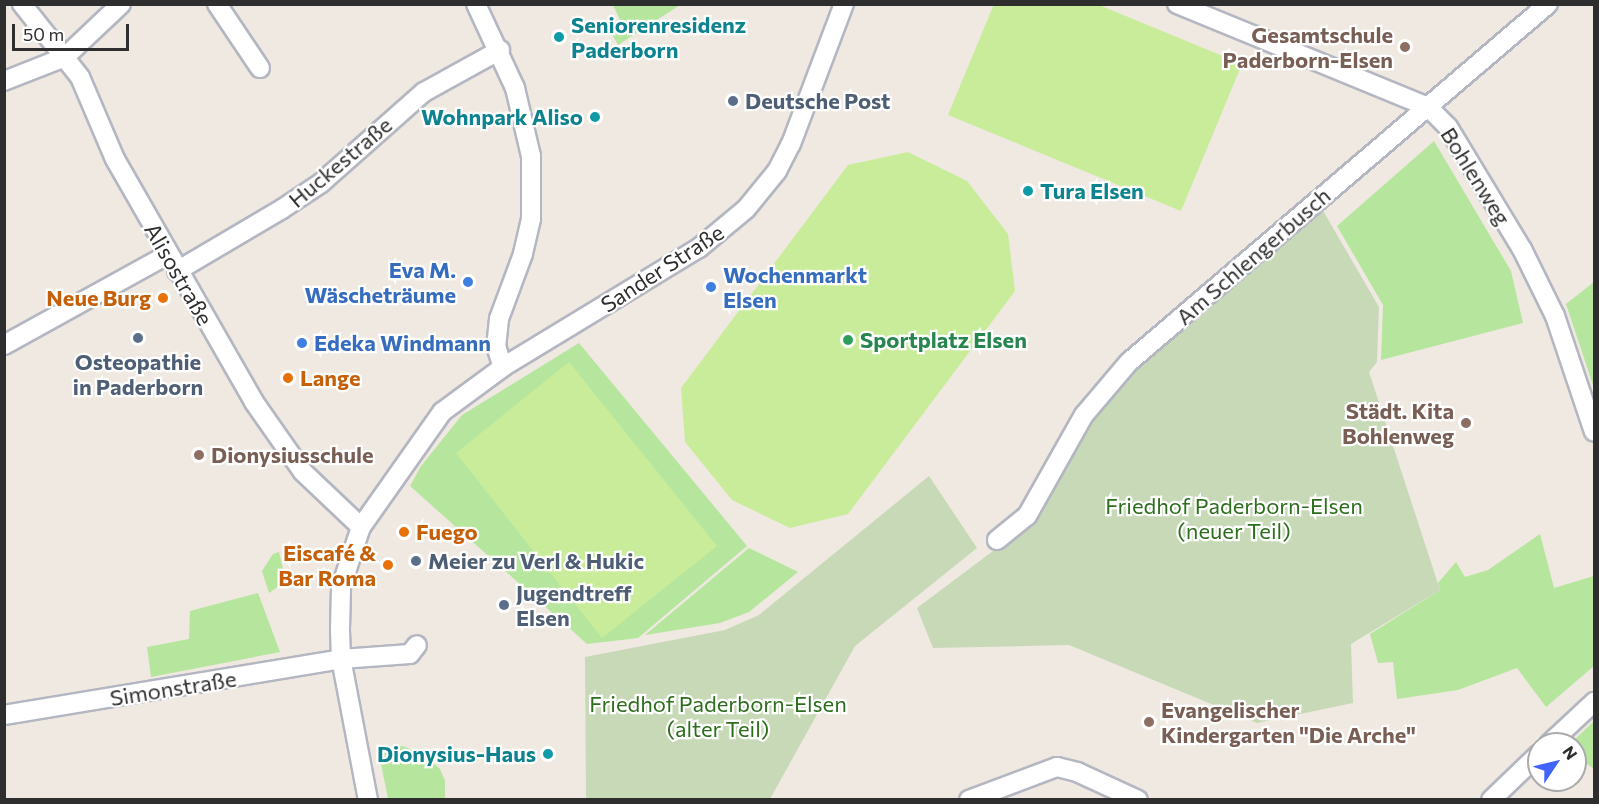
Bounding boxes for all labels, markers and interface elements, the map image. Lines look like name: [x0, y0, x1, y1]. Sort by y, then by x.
place label: Seniorenresidenz Paderborn: [571, 11, 746, 62]
scale bar: [15, 12, 132, 50]
place label: Gesamtschule Paderborn-Elsen: [1223, 21, 1393, 72]
text: 50 m: [23, 23, 64, 45]
marker: Seniorenresidenz Paderborn: [552, 30, 566, 44]
marker: Gesamtschule Paderborn-Elsen: [1398, 40, 1412, 54]
place label: Deutsche Post: [745, 88, 890, 114]
marker: Deutsche Post: [726, 94, 740, 108]
place label: Wohnpark Aliso: [421, 104, 583, 130]
marker: Wohnpark Aliso: [588, 110, 602, 124]
street label: Huckestraße: [283, 111, 397, 213]
street label: Bohlenweg: [1436, 122, 1516, 230]
place label: Tura Elsen: [1040, 178, 1144, 204]
street label: Am Schlengerbusch: [1171, 182, 1335, 330]
marker: Tura Elsen: [1021, 184, 1035, 198]
street label: Alisostraße: [139, 218, 219, 330]
street label: Sander Straße: [596, 219, 728, 317]
place label: Eva M. Wäscheträume: [305, 256, 456, 308]
place label: Wochenmarkt Elsen: [723, 261, 867, 312]
marker: Eva M. Wäscheträume: [461, 275, 475, 289]
marker: Wochenmarkt Elsen: [704, 280, 718, 294]
place label: Neue Burg: [46, 285, 151, 311]
marker: Neue Burg: [156, 291, 170, 305]
place label: Sportplatz Elsen: [860, 327, 1027, 353]
place label: Edeka Windmann: [314, 330, 491, 356]
marker: Osteopathie in Paderborn: [131, 331, 145, 345]
marker: Sportplatz Elsen: [841, 333, 855, 347]
marker: Edeka Windmann: [295, 336, 309, 350]
place label: Osteopathie in Paderborn: [73, 348, 203, 400]
place label: Lange: [300, 365, 361, 391]
marker: Lange: [281, 371, 295, 385]
place label: Städt. Kita Bohlenweg: [1342, 397, 1454, 448]
marker: Städt. Kita Bohlenweg: [1459, 416, 1473, 430]
place label: Dionysiusschule: [211, 442, 374, 468]
marker: Dionysiusschule: [192, 448, 206, 462]
park label: Friedhof Paderborn-Elsen (neuer Teil): [1105, 492, 1363, 544]
place label: Fuego: [416, 519, 478, 545]
marker: Fuego: [397, 525, 411, 539]
place label: Eiscafé & Bar Roma: [278, 539, 376, 590]
place label: Meier zu Verl & Hukic: [428, 548, 644, 574]
marker: Meier zu Verl & Hukic: [409, 554, 423, 568]
marker: Eiscafé & Bar Roma: [381, 558, 395, 572]
place label: Jugendtreff Elsen: [516, 579, 632, 630]
marker: Jugendtreff Elsen: [497, 598, 511, 612]
street label: Simonstraße: [108, 665, 238, 711]
park label: Friedhof Paderborn-Elsen (alter Teil): [589, 690, 847, 742]
place label: Evangelischer Kindergarten "Die Arche": [1161, 696, 1416, 748]
marker: Evangelischer Kindergarten "Die Arche": [1142, 715, 1156, 729]
north arrow: [1527, 732, 1587, 792]
place label: Dionysius-Haus: [377, 741, 536, 767]
text: N: [1559, 742, 1582, 763]
marker: Dionysius-Haus: [541, 747, 555, 761]

